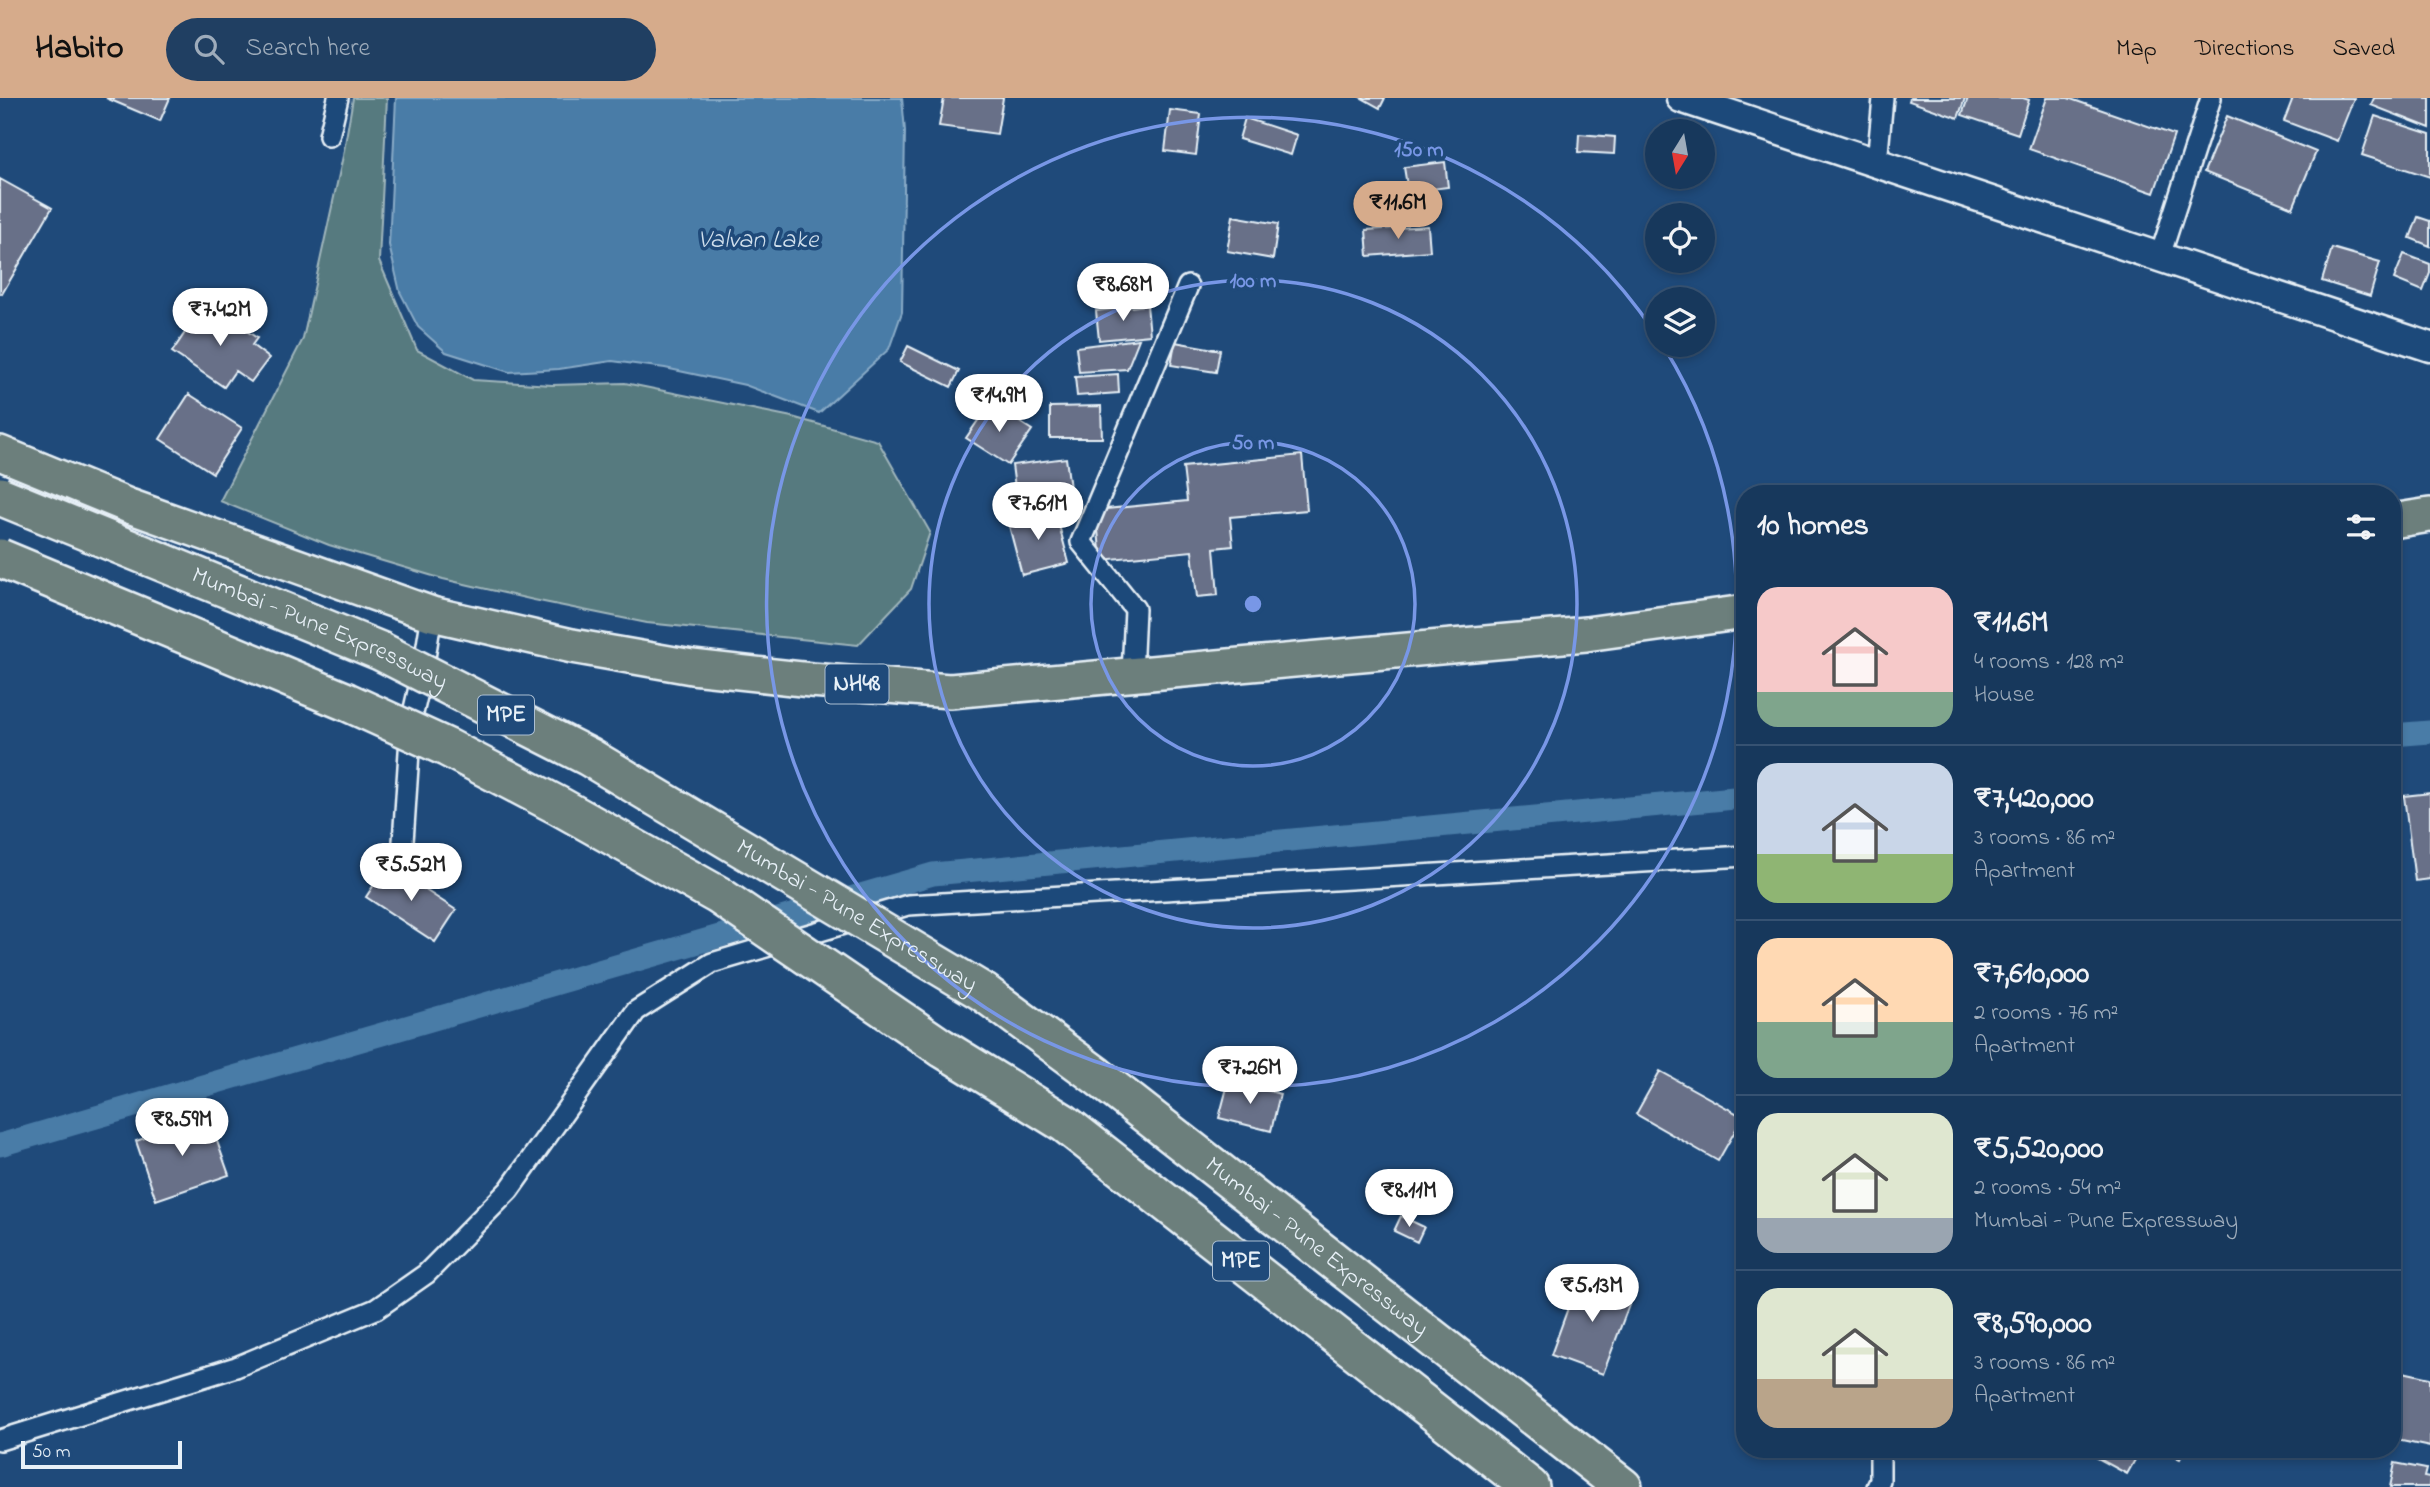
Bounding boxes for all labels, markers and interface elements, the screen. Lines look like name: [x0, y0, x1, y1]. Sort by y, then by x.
search box: [166, 18, 656, 81]
text: Habito: [35, 25, 124, 73]
icon: search: [190, 30, 228, 68]
text: Search here: [246, 30, 370, 68]
text: Map: [2116, 32, 2157, 67]
text: Directions: [2195, 32, 2294, 67]
text: Saved: [2332, 32, 2395, 67]
north arrow: [1645, 119, 1715, 189]
map controls: [1645, 119, 1715, 357]
text: 150 m: [1394, 136, 1444, 166]
pin: ₹11.6M: [1341, 181, 1455, 241]
text: ₹11.6M: [1369, 187, 1427, 220]
button: locate: [1645, 203, 1715, 273]
water label: Valvan Lake: [698, 222, 820, 260]
pin: ₹8.68M: [1066, 264, 1180, 323]
text: 100 m: [1230, 267, 1276, 297]
text: ₹8.68M: [1093, 269, 1153, 302]
button: layers: [1645, 287, 1715, 357]
pin: ₹7.42M: [163, 288, 277, 348]
text: ₹7.42M: [189, 294, 251, 327]
pin: ₹14.9M: [942, 374, 1056, 434]
text: ₹14.9M: [971, 380, 1027, 413]
text: 50 m: [1232, 429, 1274, 459]
pin: ₹7.61M: [981, 482, 1095, 542]
text: ₹7.61M: [1008, 488, 1068, 521]
text: 10 homes: [1757, 505, 1869, 549]
icon: filters: [2342, 508, 2380, 546]
street label: Mumbai - Pune Expressway: [186, 558, 453, 701]
centre of rings: [1241, 592, 1265, 616]
text: ₹11.6M: [1974, 602, 2049, 646]
icon: home: [1813, 615, 1897, 699]
text: 4 rooms · 128 m²: [1974, 646, 2124, 679]
road number: NH48: [826, 664, 888, 704]
text: House: [1974, 679, 2034, 712]
road number: MPE: [478, 695, 534, 734]
text: ₹7,420,000: [1974, 778, 2094, 822]
icon: home: [1813, 791, 1897, 875]
text: 3 rooms · 86 m²: [1974, 822, 2115, 855]
street label: Mumbai - Pune Expressway: [729, 831, 984, 1003]
pin: ₹5.52M: [354, 844, 468, 903]
text: ₹5.52M: [376, 849, 446, 882]
text: Apartment: [1974, 855, 2075, 888]
text: ₹7,610,000: [1974, 953, 2089, 997]
icon: home: [1813, 966, 1897, 1050]
text: 2 rooms · 76 m²: [1974, 997, 2118, 1030]
text: Apartment: [1974, 1030, 2075, 1063]
pin: ₹7.26M: [1193, 1046, 1307, 1106]
text: ₹7.26M: [1218, 1052, 1282, 1085]
pin: ₹8.59M: [125, 1098, 239, 1158]
text: ₹8.59M: [151, 1104, 213, 1137]
text: ₹5,520,000: [1974, 1128, 2103, 1172]
icon: home: [1813, 1141, 1897, 1225]
street label: Mumbai - Pune Expressway: [1197, 1149, 1436, 1347]
pin: ₹8.11M: [1352, 1170, 1466, 1229]
text: 2 rooms · 54 m²: [1974, 1172, 2121, 1205]
text: ₹8.11M: [1381, 1175, 1437, 1208]
text: Mumbai - Pune Expressway: [1974, 1205, 2238, 1238]
road number: MPE: [1213, 1242, 1269, 1280]
pin: ₹5.13M: [1535, 1264, 1649, 1324]
text: ₹5.13M: [1561, 1270, 1623, 1303]
text: ₹8,590,000: [1974, 1303, 2092, 1347]
icon: home: [1813, 1316, 1897, 1400]
text: 3 rooms · 86 m²: [1974, 1347, 2115, 1380]
text: Apartment: [1974, 1380, 2075, 1413]
scale bar: [21, 1438, 182, 1470]
text: 50 m: [32, 1439, 71, 1466]

